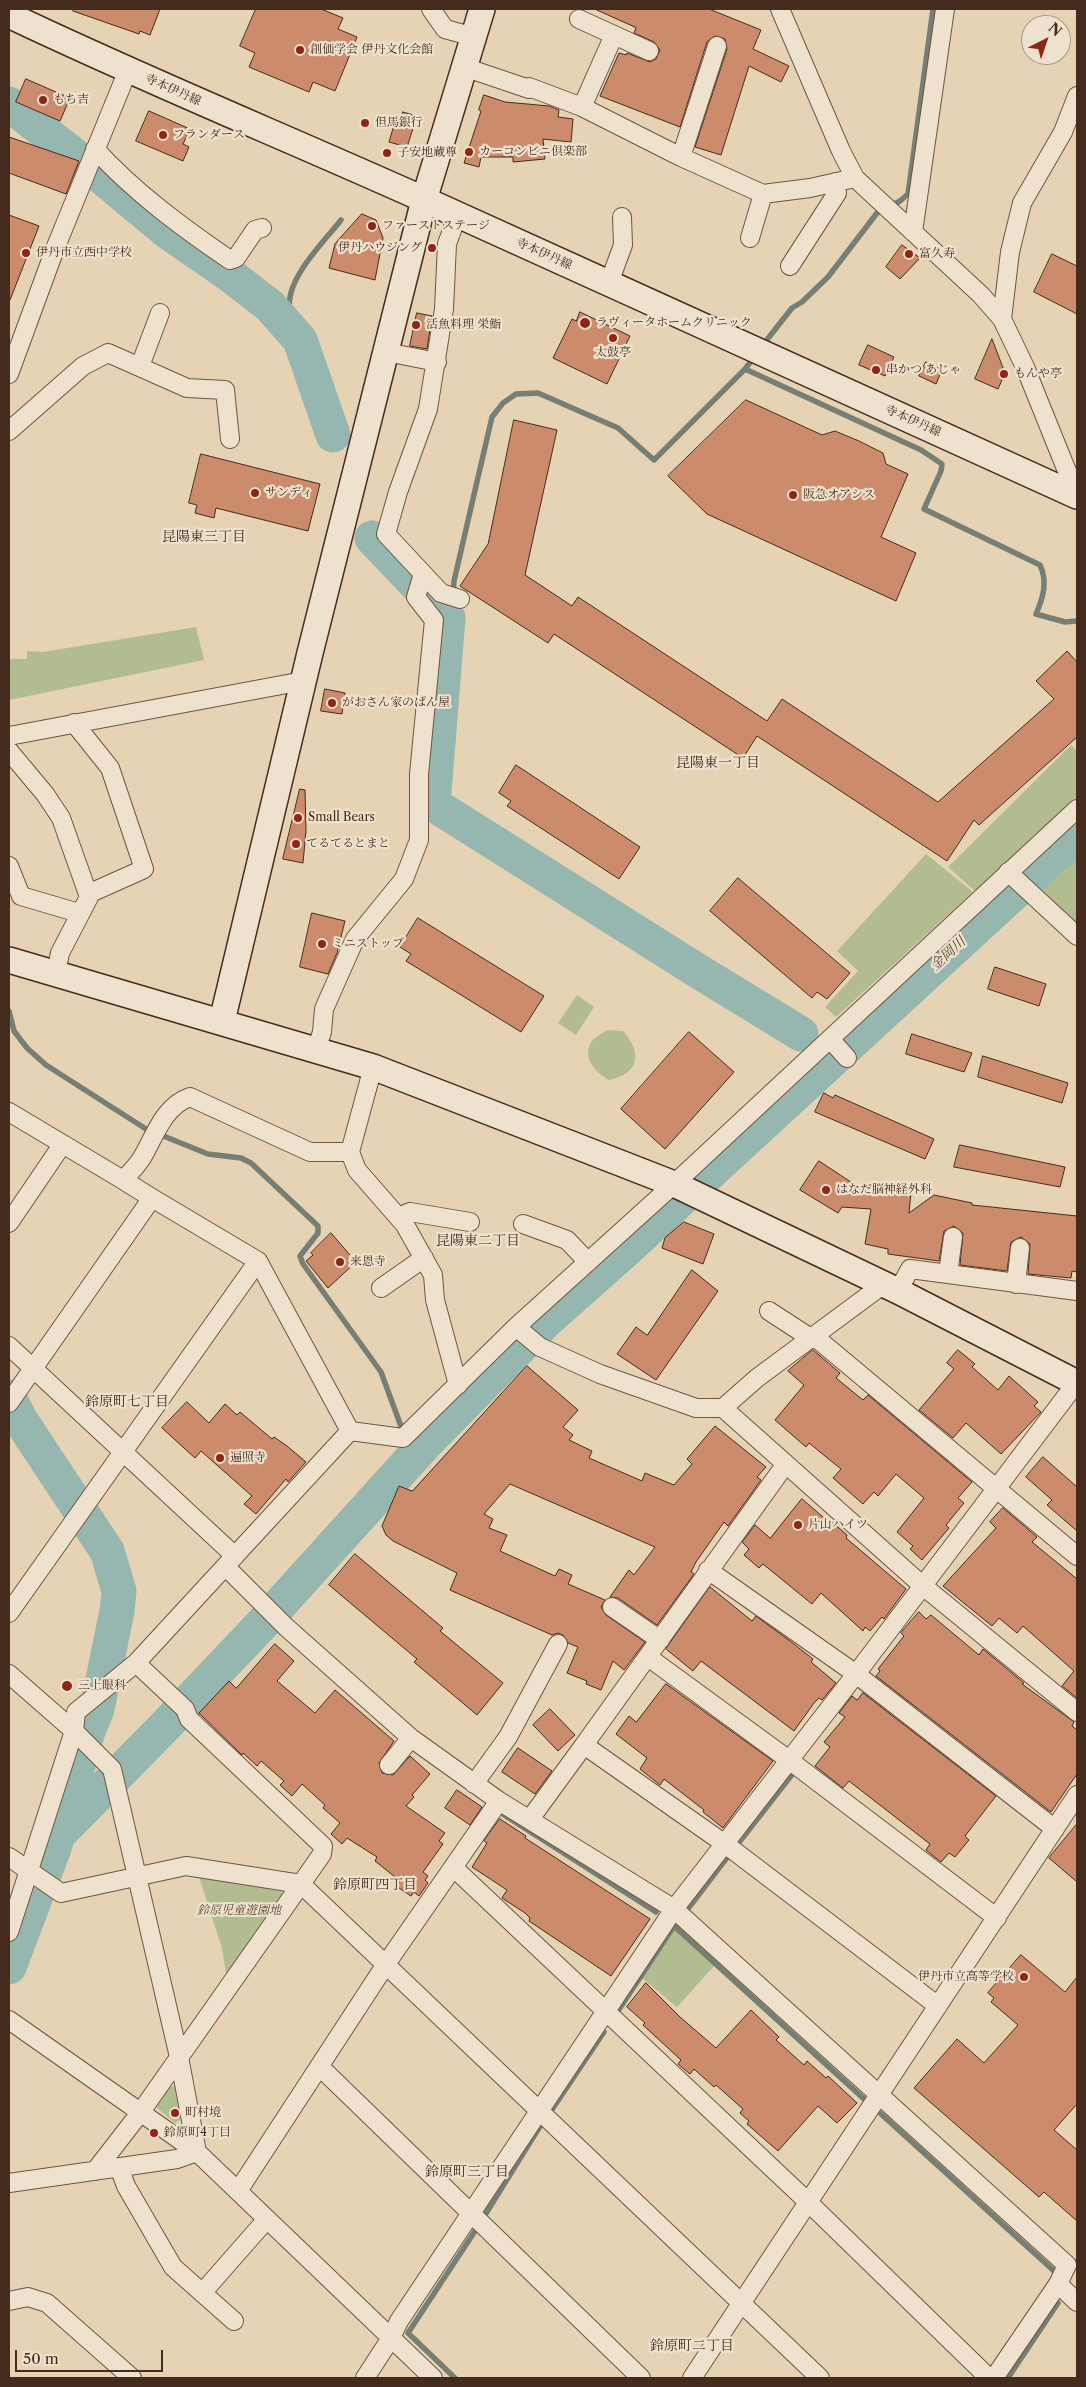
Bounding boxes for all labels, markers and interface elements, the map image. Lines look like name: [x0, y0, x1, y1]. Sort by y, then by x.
north arrow: [1021, 15, 1071, 65]
text: N: [1045, 19, 1066, 40]
place label: 創価学会 伊丹文化会館: [310, 43, 433, 57]
marker: 創価学会 伊丹文化会館: [294, 44, 306, 56]
street label: 寺本伊丹線: [143, 71, 203, 109]
place label: もち吉: [53, 93, 89, 107]
marker: もち吉: [37, 94, 49, 106]
place label: 但馬銀行: [375, 116, 423, 130]
marker: 但馬銀行: [359, 117, 371, 129]
place label: フランダース: [173, 128, 245, 142]
marker: フランダース: [157, 129, 169, 141]
place label: カーコンビニ倶楽部: [479, 145, 587, 159]
place label: 子安地蔵尊: [397, 146, 457, 160]
marker: カーコンビニ倶楽部: [463, 146, 475, 158]
marker: 子安地蔵尊: [381, 147, 393, 159]
place label: ファーストステージ: [382, 219, 490, 233]
marker: ファーストステージ: [366, 220, 378, 232]
street label: 寺本伊丹線: [514, 235, 574, 273]
place label: 伊丹ハウジング: [338, 241, 422, 255]
marker: 伊丹ハウジング: [426, 242, 438, 254]
place label: 伊丹市立西中学校: [36, 246, 132, 260]
marker: 伊丹市立西中学校: [20, 247, 32, 259]
place label: 富久寿: [919, 247, 955, 261]
marker: 富久寿: [903, 248, 915, 260]
marker: ラヴィータホームクリニック: [578, 316, 592, 330]
place label: ラヴィータホームクリニック: [596, 316, 752, 330]
place label: 活魚料理 栄鮨: [426, 318, 501, 332]
marker: 活魚料理 栄鮨: [410, 319, 422, 331]
marker: 太鼓亭: [607, 332, 619, 344]
place label: 太鼓亭: [595, 346, 631, 360]
place label: 串かつ あじゃ: [886, 363, 961, 377]
marker: 串かつ あじゃ: [870, 364, 882, 376]
place label: もんや亭: [1014, 367, 1062, 381]
marker: もんや亭: [998, 368, 1010, 380]
street label: 寺本伊丹線: [883, 402, 943, 440]
place label: サンディ: [265, 486, 313, 500]
marker: サンディ: [249, 487, 261, 499]
place label: 阪急オアシス: [803, 488, 875, 502]
marker: 阪急オアシス: [787, 489, 799, 501]
district label: 昆陽東三丁目: [162, 529, 246, 545]
place label: がおさん家のぱん屋: [342, 696, 450, 710]
marker: がおさん家のぱん屋: [326, 697, 338, 709]
district label: 昆陽東一丁目: [676, 755, 760, 771]
place label: Small Bears: [308, 811, 375, 825]
marker: Small Bears: [292, 812, 304, 824]
place label: てるてるとまと: [306, 837, 390, 851]
marker: てるてるとまと: [290, 838, 302, 850]
water label: 金岡川: [927, 934, 969, 974]
place label: ミニストップ: [332, 937, 404, 951]
marker: ミニストップ: [316, 938, 328, 950]
place label: はなだ脳神経外科: [836, 1183, 932, 1197]
marker: はなだ脳神経外科: [820, 1184, 832, 1196]
district label: 昆陽東二丁目: [436, 1233, 520, 1249]
place label: 来恩寺: [350, 1255, 386, 1269]
marker: 来恩寺: [334, 1256, 346, 1268]
district label: 鈴原町七丁目: [85, 1394, 169, 1410]
place label: 遍照寺: [230, 1451, 266, 1465]
marker: 遍照寺: [214, 1452, 226, 1464]
place label: 片山ハイツ: [808, 1518, 868, 1532]
marker: 片山ハイツ: [792, 1519, 804, 1531]
marker: 三上眼科: [60, 1679, 74, 1693]
place label: 三上眼科: [78, 1679, 126, 1693]
district label: 鈴原町四丁目: [333, 1877, 417, 1893]
park label: 鈴原児童遊園地: [197, 1904, 281, 1918]
place label: 伊丹市立高等学校: [918, 1970, 1014, 1984]
marker: 伊丹市立高等学校: [1018, 1971, 1030, 1983]
place label: 町村境: [185, 2106, 221, 2120]
marker: 町村境: [169, 2107, 181, 2119]
place label: 鈴原町4丁目: [164, 2126, 231, 2140]
marker: 鈴原町4丁目: [148, 2127, 160, 2139]
district label: 鈴原町三丁目: [425, 2164, 509, 2180]
district label: 鈴原町二丁目: [650, 2338, 734, 2354]
scale bar: [18, 2340, 165, 2372]
text: 50 m: [23, 2349, 59, 2368]

